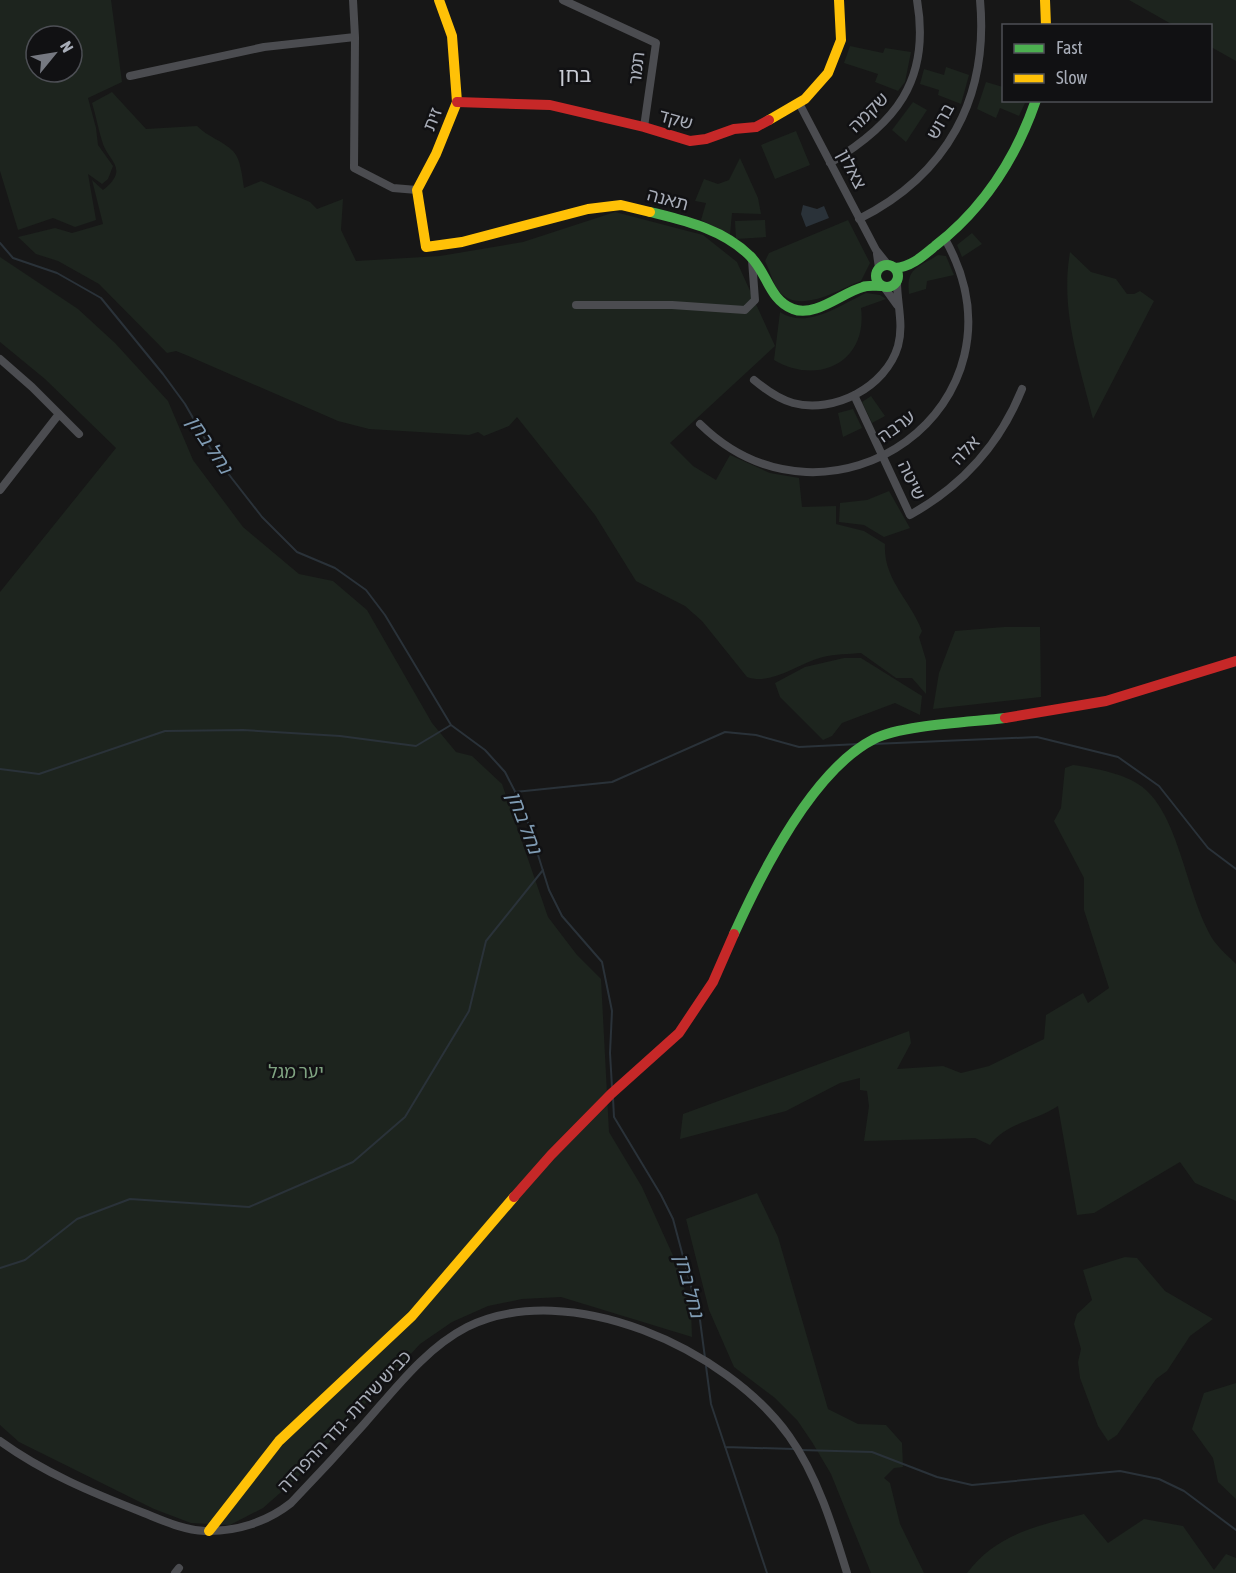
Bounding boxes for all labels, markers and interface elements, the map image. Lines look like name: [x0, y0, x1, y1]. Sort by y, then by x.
north arrow: [24, 24, 84, 84]
legend: [1002, 24, 1212, 102]
text: Fast: [1056, 37, 1083, 58]
text: N: [57, 38, 77, 55]
street label: תמר: [624, 50, 648, 86]
district label: בחן: [559, 62, 591, 86]
text: Slow: [1056, 67, 1087, 88]
street label: שקמה: [844, 88, 892, 136]
street label: ברוש: [922, 99, 958, 143]
street label: זית: [418, 104, 446, 134]
street label: שקד: [657, 104, 695, 134]
street label: צאלון: [833, 146, 871, 192]
street label: תאנה: [645, 183, 691, 215]
street label: ערבה: [873, 405, 919, 447]
water label: נחל בחן: [182, 411, 239, 479]
street label: אלה: [946, 431, 984, 469]
street label: שיטה: [894, 457, 930, 503]
water label: נחל בחן: [503, 787, 548, 858]
park label: יער מגל: [268, 1061, 324, 1082]
water label: נחל בחן: [670, 1251, 710, 1321]
street label: כביש שירות - גדר ההפרדה: [273, 1346, 415, 1496]

